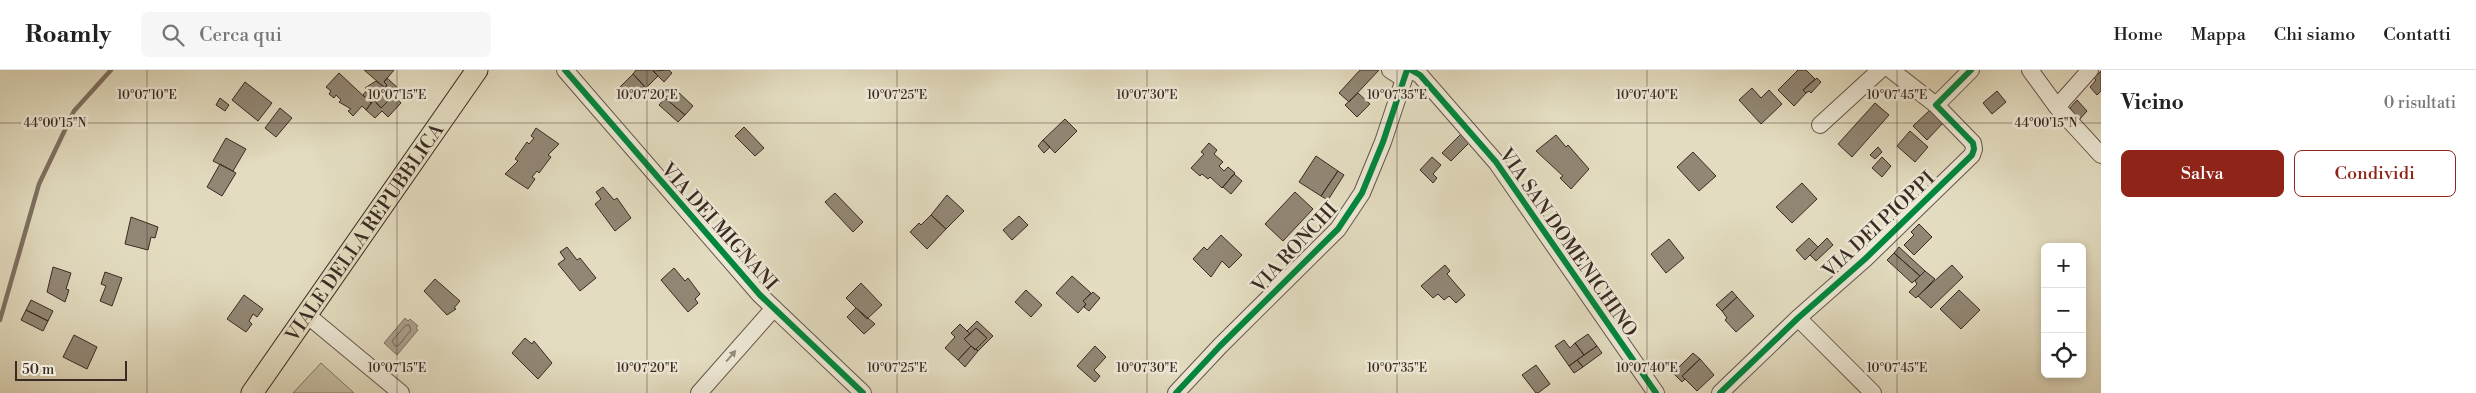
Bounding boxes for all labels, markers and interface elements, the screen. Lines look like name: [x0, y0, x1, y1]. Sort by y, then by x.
search box: [141, 12, 491, 57]
text: Roamly: [25, 20, 111, 50]
icon: search: [159, 21, 187, 49]
text: Cerca qui: [199, 23, 282, 47]
text: Home: [2113, 23, 2163, 46]
text: Mappa: [2191, 23, 2246, 46]
text: Chi siamo: [2274, 23, 2355, 46]
text: Contatti: [2383, 23, 2451, 46]
text: 10°07'10"E: [117, 88, 177, 103]
text: 10°07'15"E: [368, 88, 426, 103]
text: 10°07'20"E: [616, 88, 678, 103]
text: 10°07'25"E: [867, 88, 927, 103]
text: 10°07'30"E: [1116, 88, 1178, 103]
text: 10°07'35"E: [1367, 88, 1427, 103]
text: 10°07'40"E: [1616, 88, 1678, 103]
text: 10°07'45"E: [1867, 88, 1927, 103]
text: Vicino: [2121, 90, 2184, 116]
text: 0 risultati: [2384, 93, 2456, 113]
text: 44°00'15"N: [24, 116, 87, 131]
text: 44°00'15"N: [2015, 116, 2078, 131]
street label: VIALE DELLA REPUBBLICA: [280, 118, 450, 347]
street label: VIA SAN DOMENICHINO: [1493, 143, 1643, 342]
button: Salva: [2121, 150, 2284, 197]
button: Condividi: [2294, 150, 2456, 197]
street label: VIA DEI MIGNANI: [655, 157, 783, 295]
street label: VIA DEI PIOPPI: [1817, 167, 1940, 284]
street label: VIA RONCHI: [1246, 198, 1343, 299]
map controls: [2041, 243, 2086, 378]
button: +: [2041, 243, 2086, 288]
button: −: [2041, 288, 2086, 333]
button: locate: [2041, 333, 2086, 378]
one-way arrow: [726, 350, 737, 363]
scale bar: [15, 358, 128, 381]
text: 50 m: [22, 361, 54, 379]
text: 10°07'15"E: [368, 361, 426, 376]
text: 10°07'20"E: [616, 361, 678, 376]
text: 10°07'25"E: [867, 361, 927, 376]
text: 10°07'30"E: [1116, 361, 1178, 376]
text: 10°07'35"E: [1367, 361, 1427, 376]
text: 10°07'40"E: [1616, 361, 1678, 376]
text: 10°07'45"E: [1867, 361, 1927, 376]

